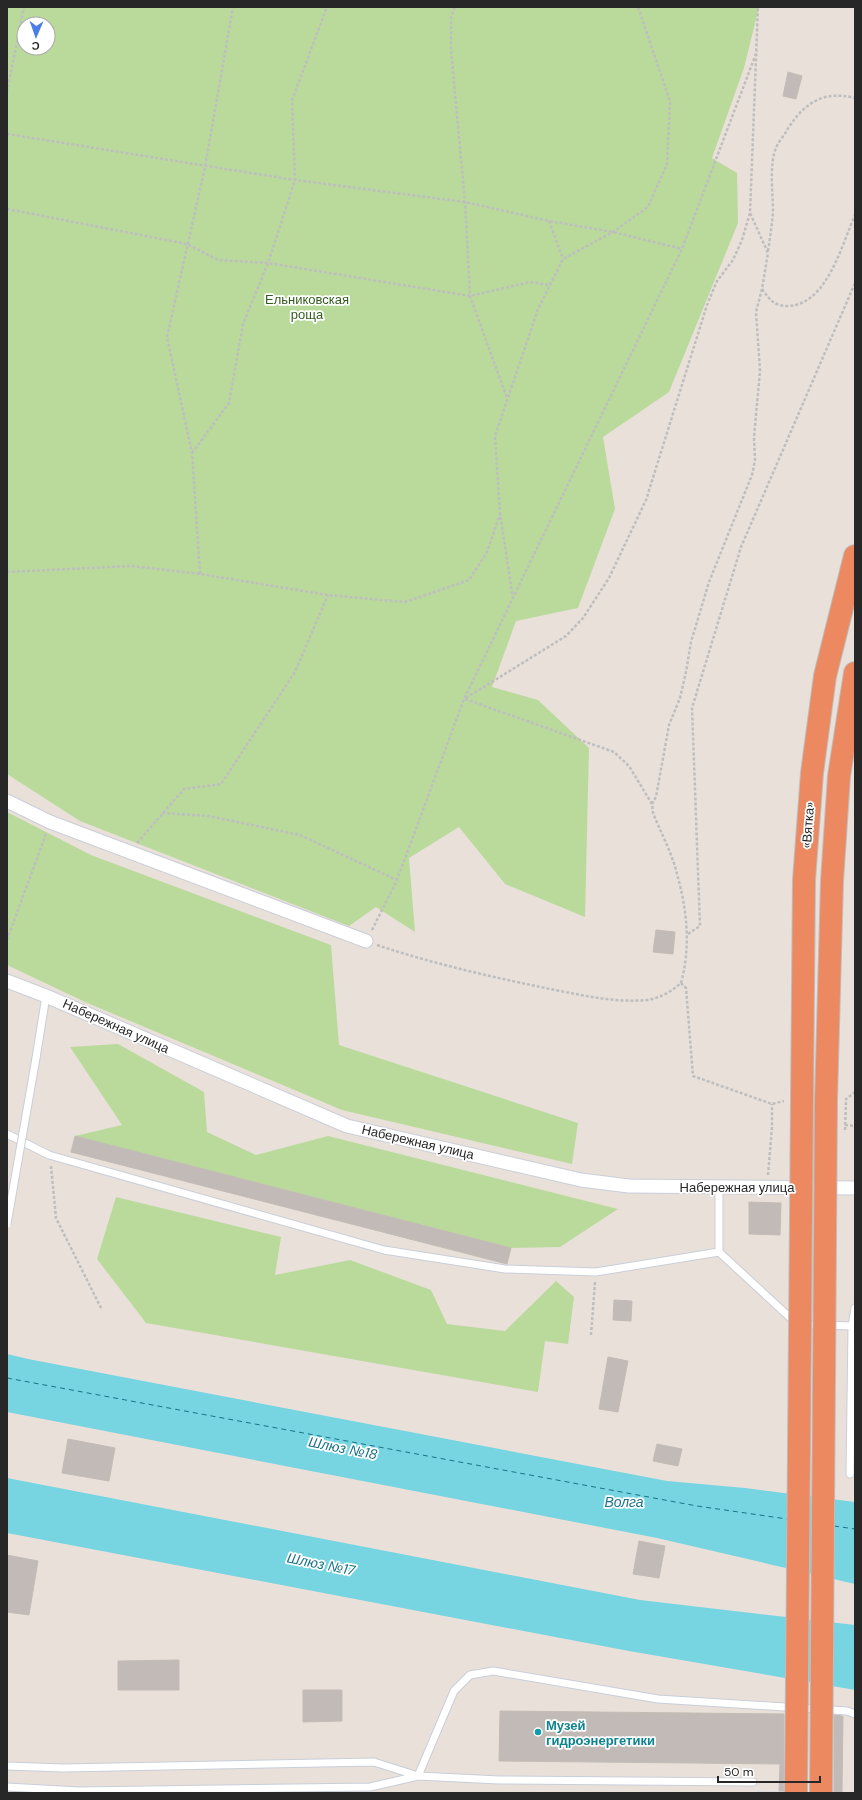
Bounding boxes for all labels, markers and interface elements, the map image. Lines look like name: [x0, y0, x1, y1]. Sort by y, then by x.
north arrow: [16, 16, 56, 56]
text: С: [31, 39, 40, 53]
park label: Ельниковская роща: [265, 291, 349, 323]
street label: «Вятка»: [798, 801, 818, 849]
street label: Набережная улица: [60, 995, 173, 1057]
street label: Набережная улица: [360, 1121, 477, 1163]
street label: Набережная улица: [680, 1179, 795, 1196]
water label: Шлюз №18: [307, 1433, 379, 1464]
water label: Волга: [604, 1493, 644, 1511]
water label: Шлюз №17: [286, 1549, 358, 1580]
place label: Музей гидроэнергетики: [546, 1717, 655, 1749]
marker: Музей гидроэнергетики: [533, 1727, 543, 1737]
scale bar: [718, 1758, 820, 1784]
text: 50 m: [724, 1764, 753, 1780]

